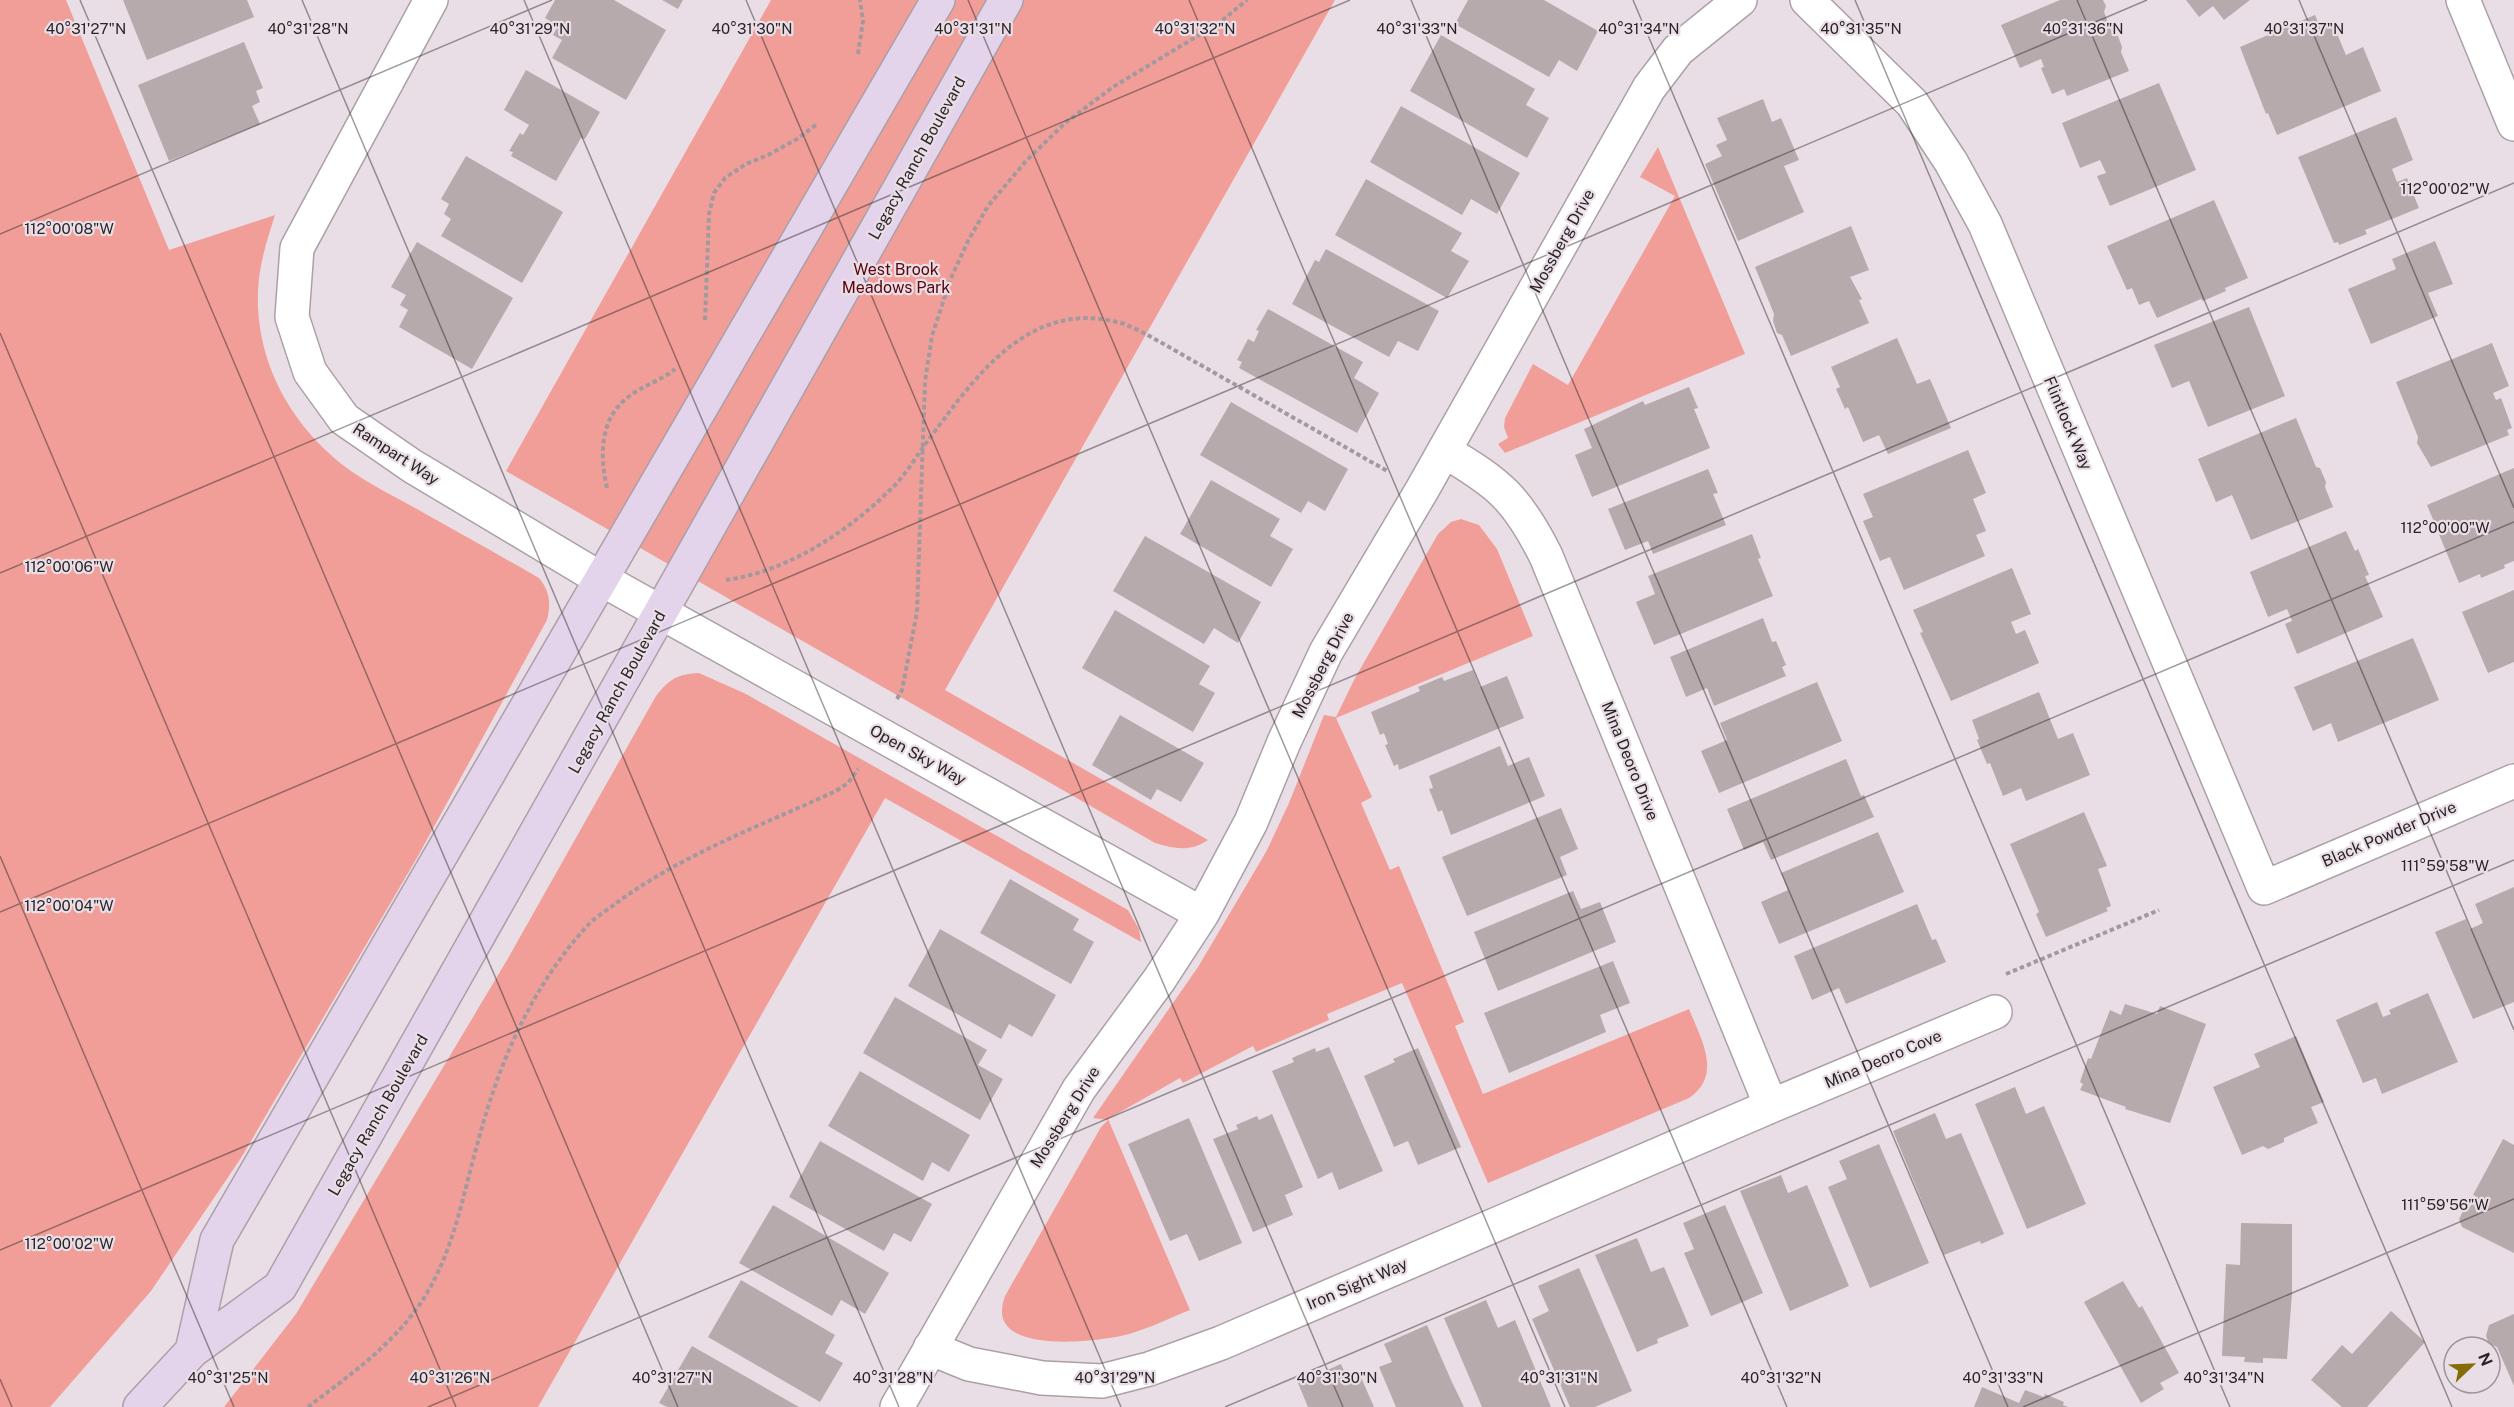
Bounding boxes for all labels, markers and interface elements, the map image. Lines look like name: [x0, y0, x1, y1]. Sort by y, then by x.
text: 40°31'27"N: [46, 20, 126, 37]
text: 40°31'28"N: [267, 20, 349, 37]
text: 40°31'29"N: [490, 20, 570, 37]
text: 40°31'30"N: [711, 20, 793, 37]
text: 40°31'31"N: [934, 20, 1012, 37]
text: 40°31'32"N: [1155, 20, 1235, 37]
text: 40°31'33"N: [1376, 20, 1458, 37]
text: 40°31'34"N: [1598, 20, 1680, 37]
text: 40°31'35"N: [1820, 20, 1902, 37]
text: 40°31'36"N: [2042, 20, 2124, 37]
text: 40°31'37"N: [2264, 20, 2344, 37]
street label: Legacy Ranch Boulevard: [864, 73, 970, 243]
text: 112°00'02"W: [2401, 180, 2489, 197]
street label: Mossberg Drive: [1526, 186, 1598, 296]
text: 112°00'08"W: [24, 220, 114, 237]
park label: West Brook Meadows Park: [842, 260, 950, 297]
street label: Flintlock Way: [2040, 373, 2096, 473]
street label: Rampart Way: [349, 419, 443, 489]
text: 112°00'00"W: [2400, 519, 2490, 536]
text: 112°00'06"W: [24, 558, 114, 575]
street label: Legacy Ranch Boulevard: [564, 607, 670, 777]
street label: Mossberg Drive: [1288, 609, 1358, 721]
street label: Mina Deoro Drive: [1597, 699, 1663, 823]
street label: Open Sky Way: [867, 721, 970, 789]
street label: Black Powder Drive: [2319, 797, 2459, 871]
text: 111°59'58"W: [2401, 857, 2489, 874]
text: 112°00'04"W: [24, 897, 114, 914]
street label: Mina Deoro Cove: [1822, 1026, 1944, 1092]
street label: Legacy Ranch Boulevard: [324, 1031, 432, 1199]
street label: Mossberg Drive: [1026, 1063, 1104, 1171]
text: 111°59'56"W: [2401, 1196, 2489, 1213]
text: 112°00'02"W: [25, 1235, 113, 1252]
street label: Iron Sight Way: [1304, 1254, 1411, 1314]
north arrow: [2442, 1335, 2502, 1395]
text: N: [2474, 1350, 2497, 1369]
text: 40°31'25"N: [187, 1369, 269, 1386]
text: 40°31'26"N: [410, 1369, 490, 1386]
text: 40°31'27"N: [632, 1369, 712, 1386]
text: 40°31'28"N: [852, 1369, 934, 1386]
text: 40°31'29"N: [1075, 1369, 1155, 1386]
text: 40°31'30"N: [1296, 1369, 1378, 1386]
text: 40°31'31"N: [1520, 1369, 1598, 1386]
text: 40°31'32"N: [1741, 1369, 1821, 1386]
text: 40°31'33"N: [1962, 1369, 2044, 1386]
text: 40°31'34"N: [2183, 1369, 2265, 1386]

